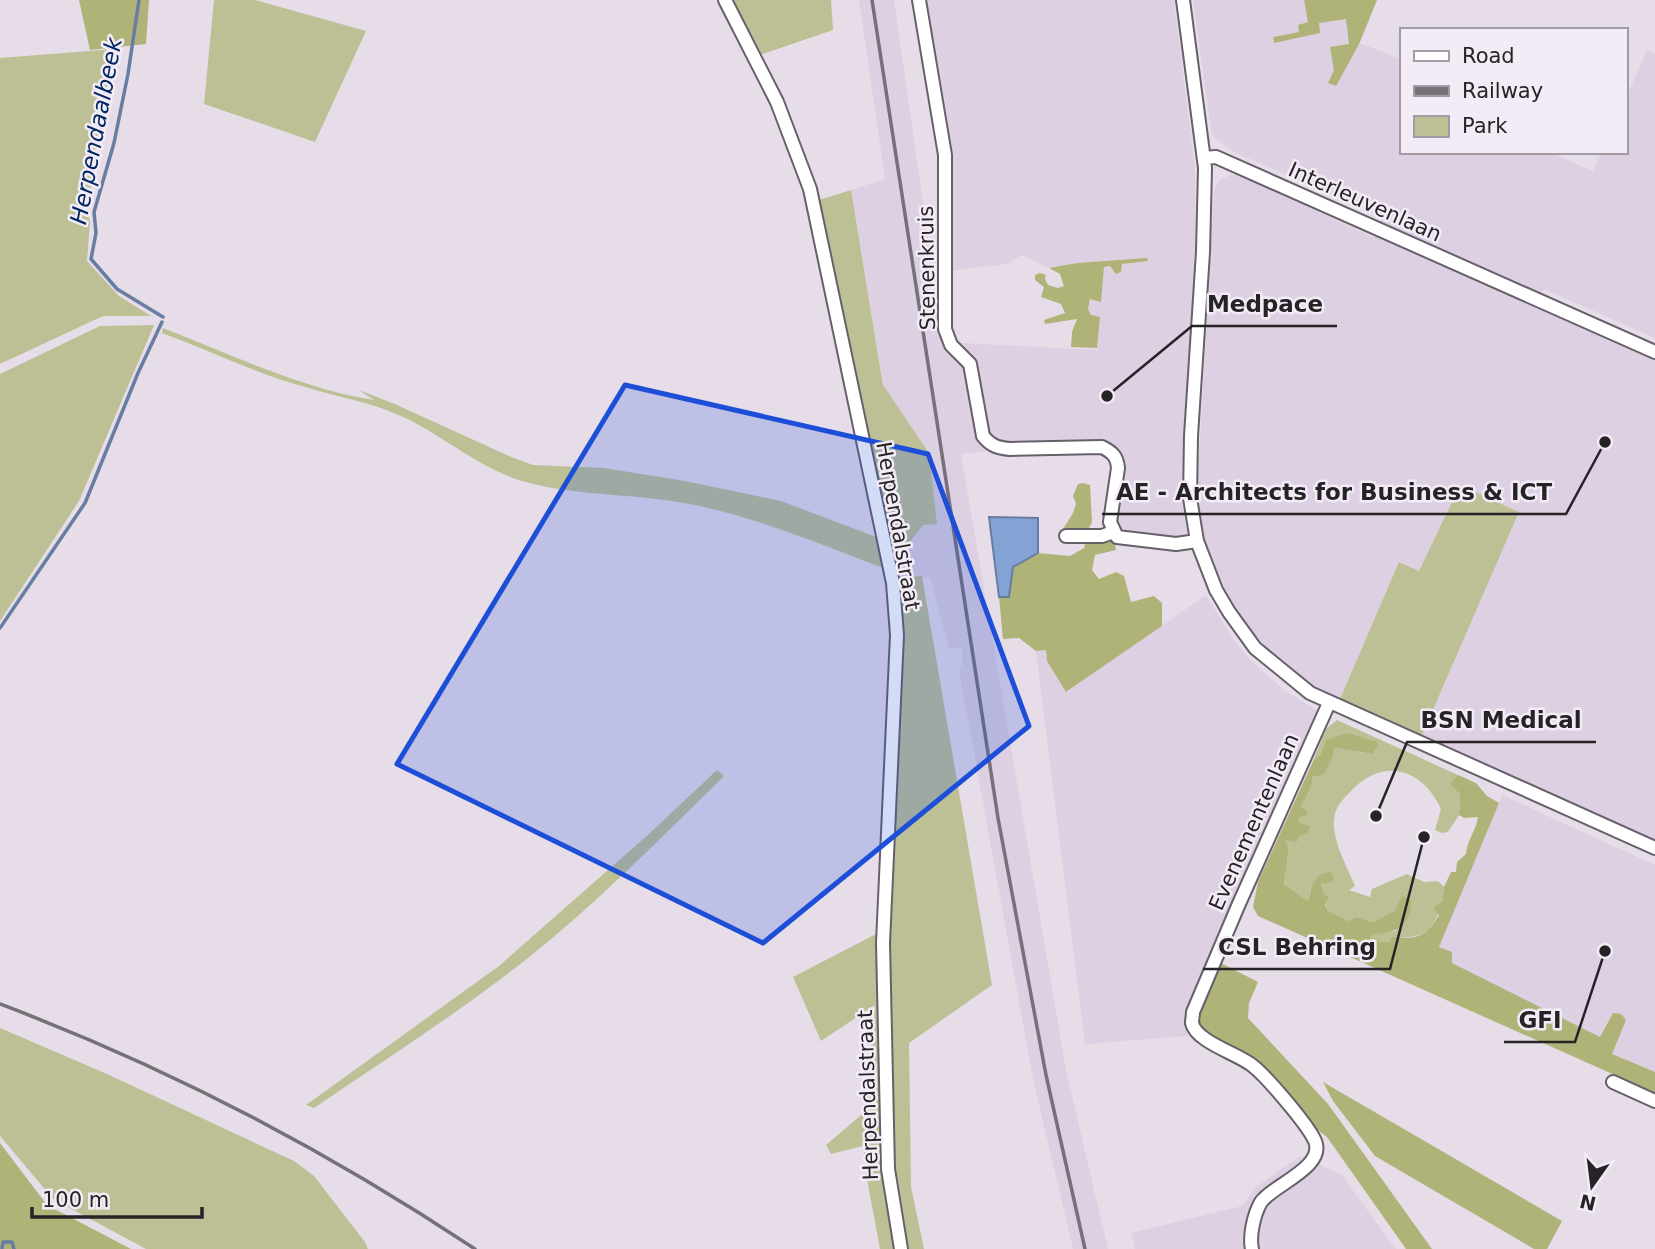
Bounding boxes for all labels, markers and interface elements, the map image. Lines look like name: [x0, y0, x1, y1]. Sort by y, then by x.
legend: [1400, 28, 1627, 154]
water label: Herpendaalbeek: [65, 34, 127, 227]
text: Road: [1462, 44, 1515, 68]
text: Railway: [1462, 79, 1543, 103]
text: Park: [1462, 114, 1508, 138]
street label: Interleuvenlaan: [1285, 158, 1445, 246]
street label: Stenenkruis: [914, 205, 940, 331]
callout: Medpace: [1192, 282, 1337, 326]
text: Medpace: [1207, 291, 1323, 317]
street label: Herpendalstraat: [871, 440, 925, 612]
callout: AE - Architects for Business & ICT: [1102, 470, 1566, 514]
text: AE - Architects for Business & ICT: [1116, 479, 1552, 505]
callout: BSN Medical: [1407, 698, 1596, 742]
text: BSN Medical: [1420, 707, 1582, 733]
street label: Evenementenlaan: [1204, 730, 1304, 914]
callout: CSL Behring: [1203, 925, 1390, 969]
text: CSL Behring: [1218, 934, 1376, 960]
callout: GFI: [1504, 998, 1575, 1042]
text: GFI: [1518, 1007, 1562, 1033]
street label: Herpendalstraat: [853, 1009, 883, 1181]
north arrow: [1557, 1151, 1627, 1221]
scale bar: [32, 1176, 201, 1220]
text: 100 m: [42, 1188, 109, 1212]
text: N: [1578, 1190, 1598, 1215]

